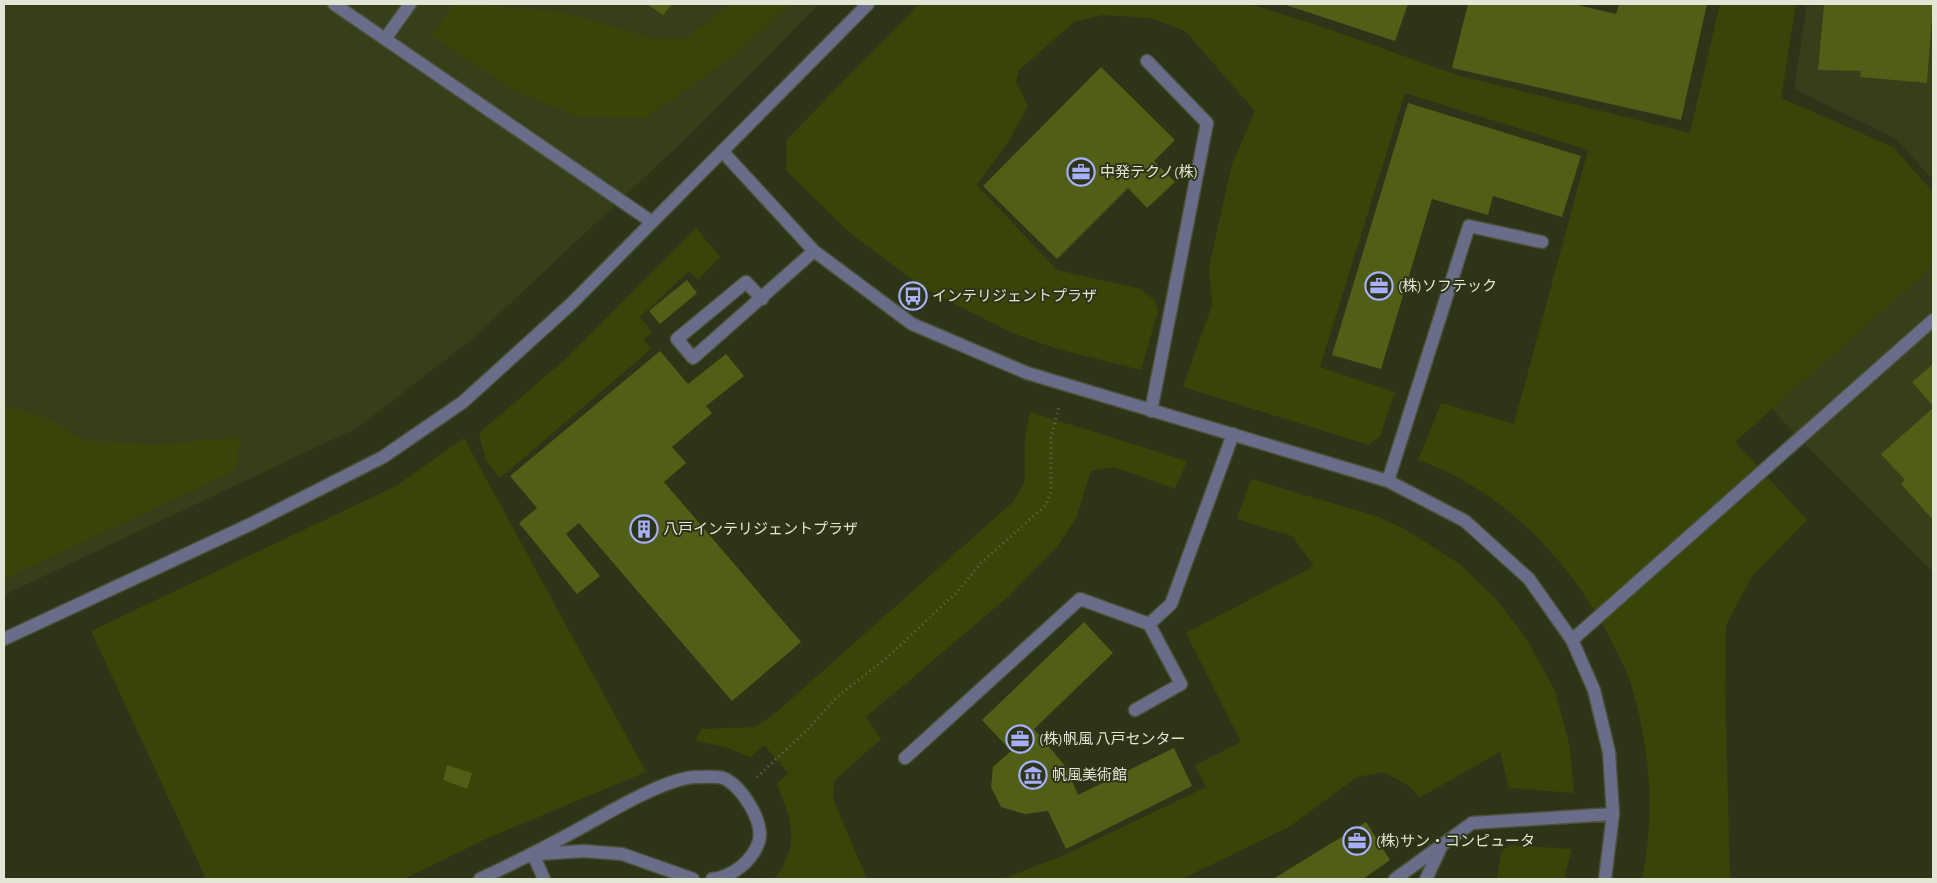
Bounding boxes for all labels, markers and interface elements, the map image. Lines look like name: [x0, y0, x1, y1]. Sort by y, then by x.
office icon: 中発テクノ(株): [1066, 157, 1096, 187]
place label: 中発テクノ(株): [1100, 164, 1198, 180]
office icon: (株)ソフテック: [1364, 271, 1394, 301]
place label: (株)ソフテック: [1398, 278, 1497, 294]
bus stop icon: インテリジェントプラザ: [898, 281, 928, 311]
place label: インテリジェントプラザ: [932, 288, 1097, 304]
building icon: 八戸インテリジェントプラザ: [629, 514, 659, 544]
place label: 八戸インテリジェントプラザ: [663, 521, 858, 537]
office icon: (株)帆風 八戸センター: [1005, 724, 1035, 754]
place label: (株)帆風 八戸センター: [1039, 731, 1185, 747]
museum icon: 帆風美術館: [1018, 760, 1048, 790]
place label: 帆風美術館: [1052, 766, 1127, 783]
office icon: (株)サン・コンピュータ: [1342, 826, 1372, 856]
place label: (株)サン・コンピュータ: [1376, 833, 1535, 849]

